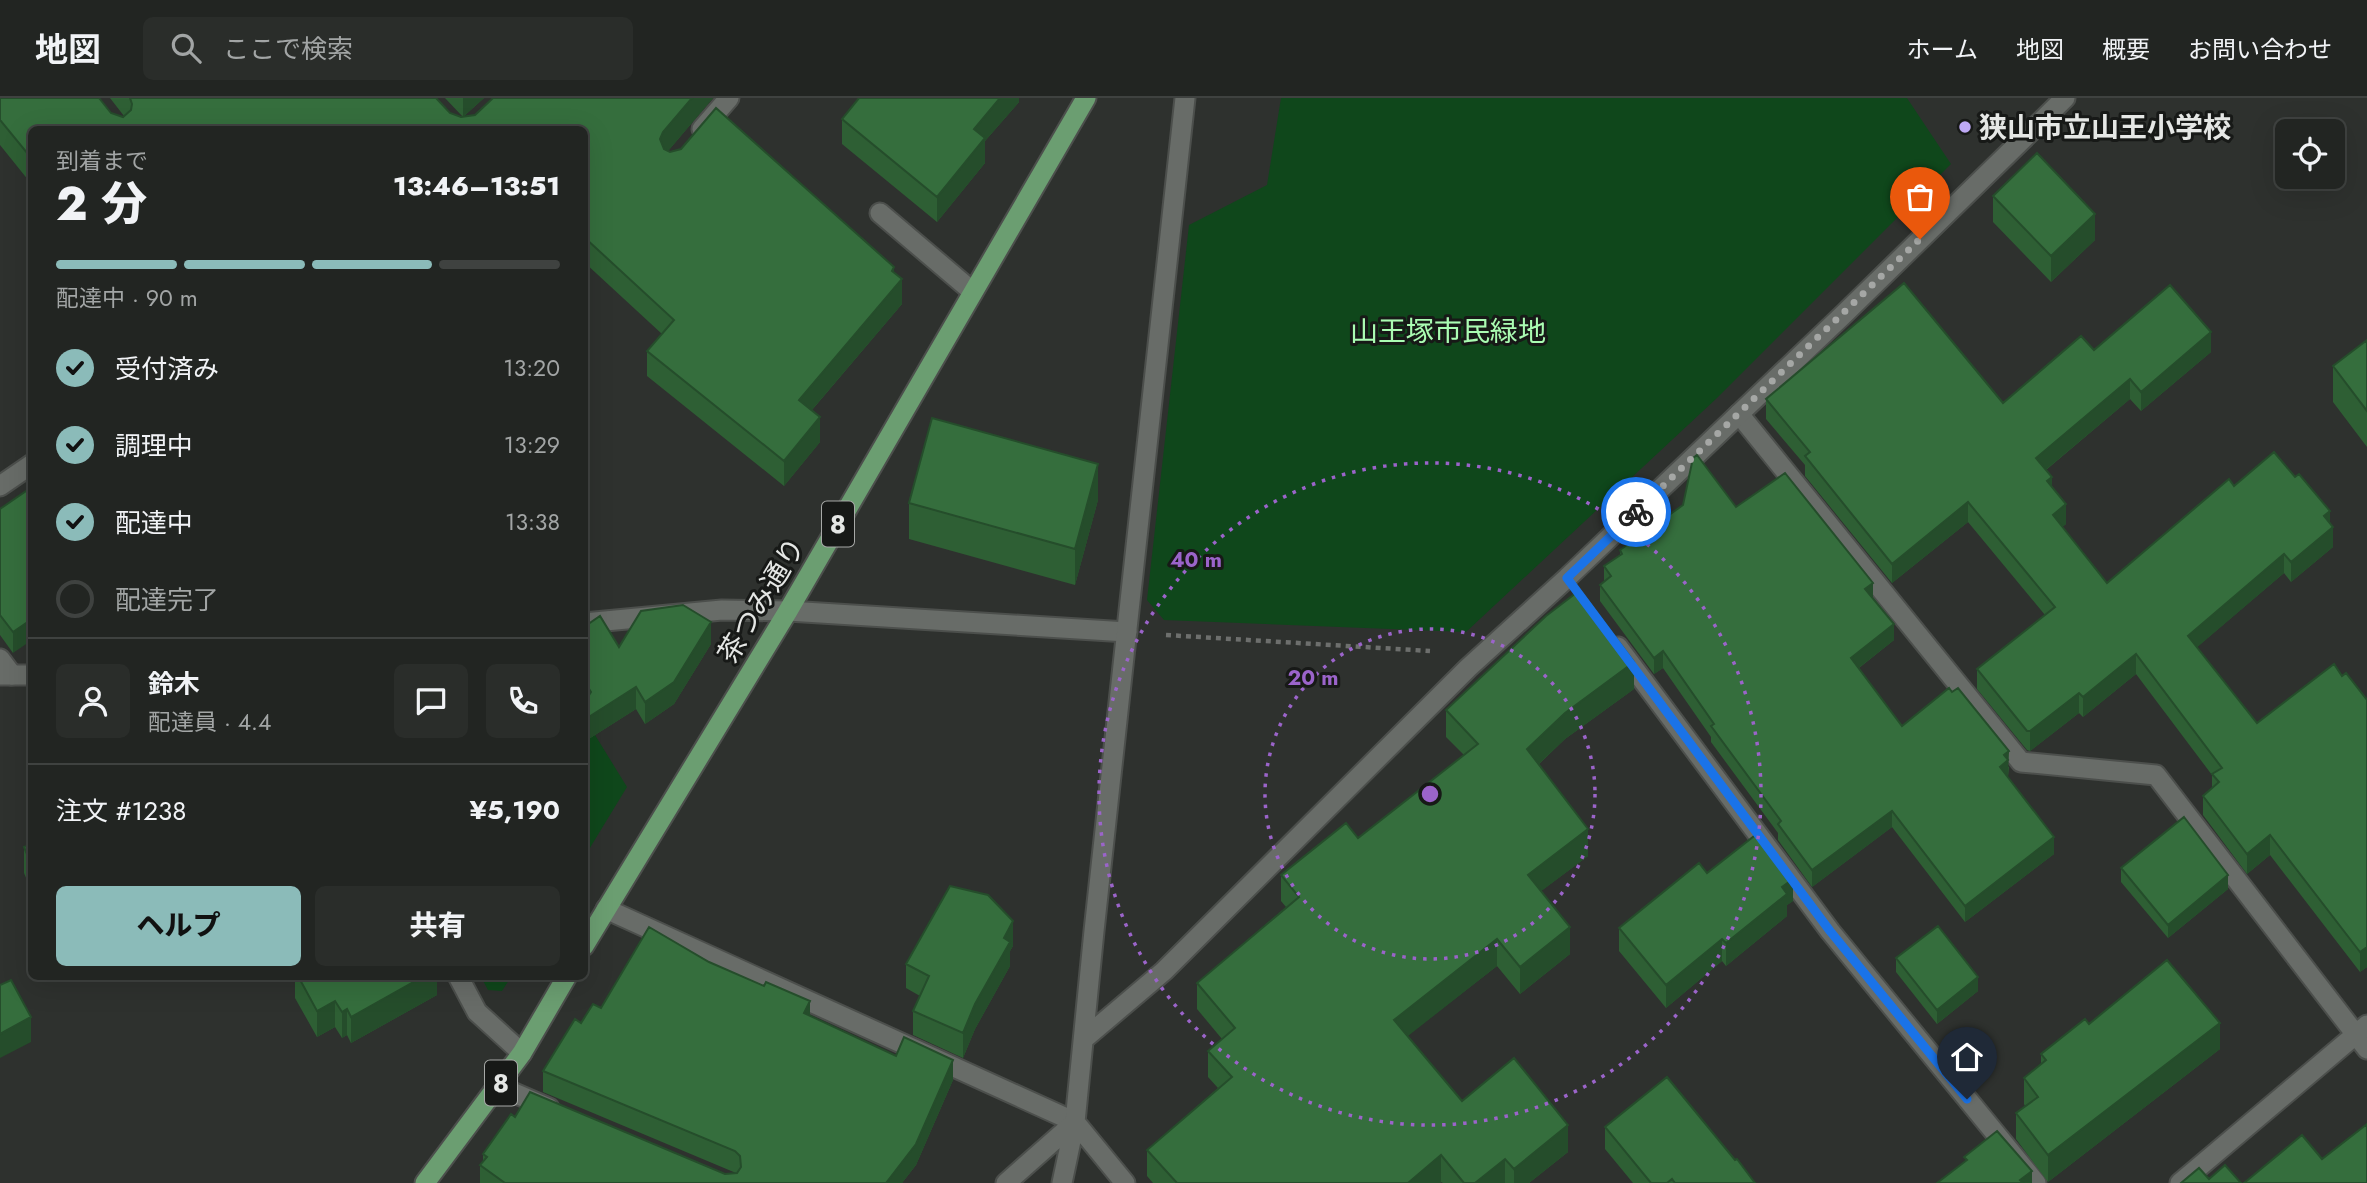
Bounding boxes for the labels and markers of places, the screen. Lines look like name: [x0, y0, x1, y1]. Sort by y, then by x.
place label: 狭山市立山王小学校: [1979, 107, 2231, 148]
marker: 狭山市立山王小学校: [1957, 119, 1973, 135]
pin: [1890, 167, 1950, 239]
centre of rings: [1418, 782, 1442, 806]
pin: [1937, 1027, 1997, 1099]

